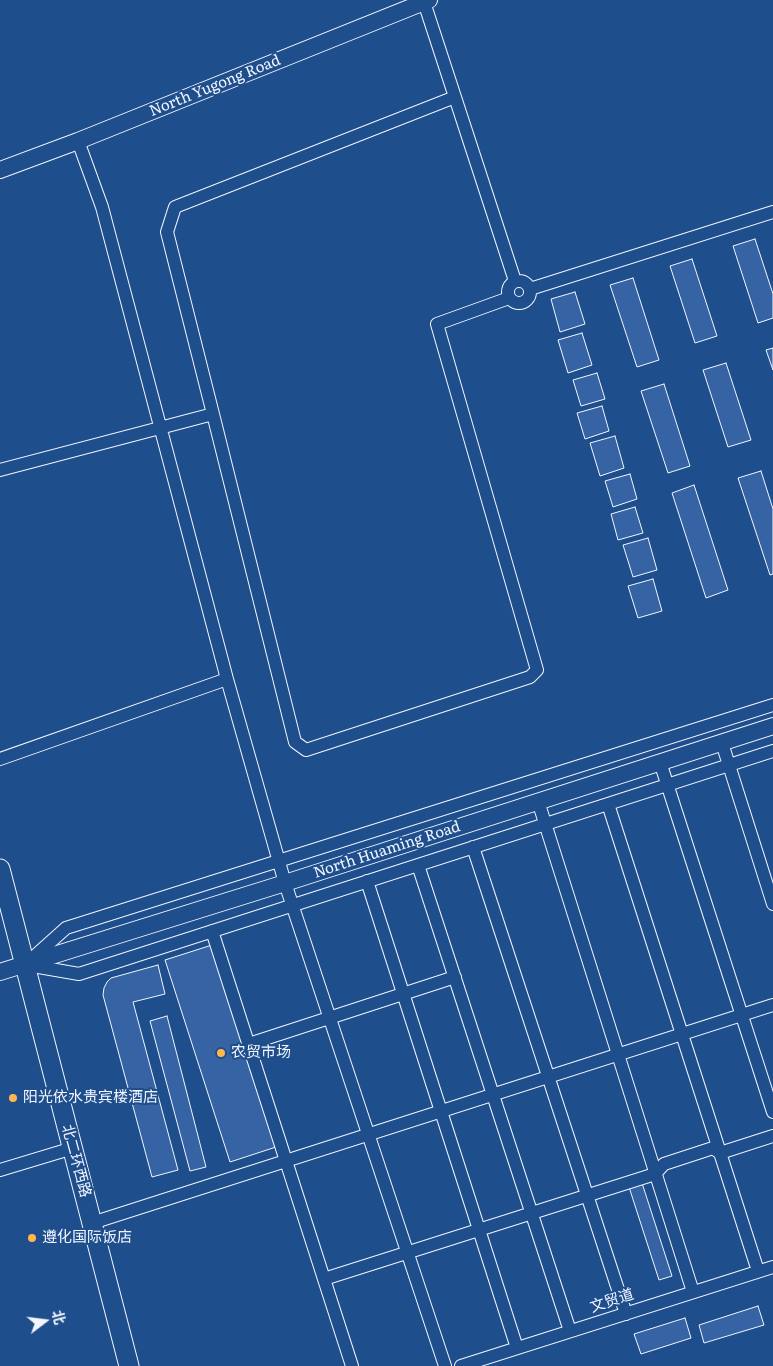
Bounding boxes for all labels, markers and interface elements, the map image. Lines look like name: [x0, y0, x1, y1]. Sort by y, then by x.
street label: North Yugong Road: [147, 51, 283, 121]
street label: North Huaming Road: [311, 818, 463, 882]
place label: 农贸市场: [231, 1044, 291, 1062]
marker: 农贸市场: [215, 1047, 227, 1059]
place label: 阳光依水贵宾楼酒店: [23, 1089, 158, 1107]
marker: 阳光依水贵宾楼酒店: [7, 1092, 19, 1104]
street label: 北二环西路: [58, 1122, 94, 1200]
place label: 遵化国际饭店: [42, 1229, 132, 1247]
marker: 遵化国际饭店: [26, 1232, 38, 1244]
street label: 文贸道: [588, 1285, 636, 1317]
north arrow: [20, 1296, 70, 1346]
text: 北: [48, 1308, 71, 1326]

